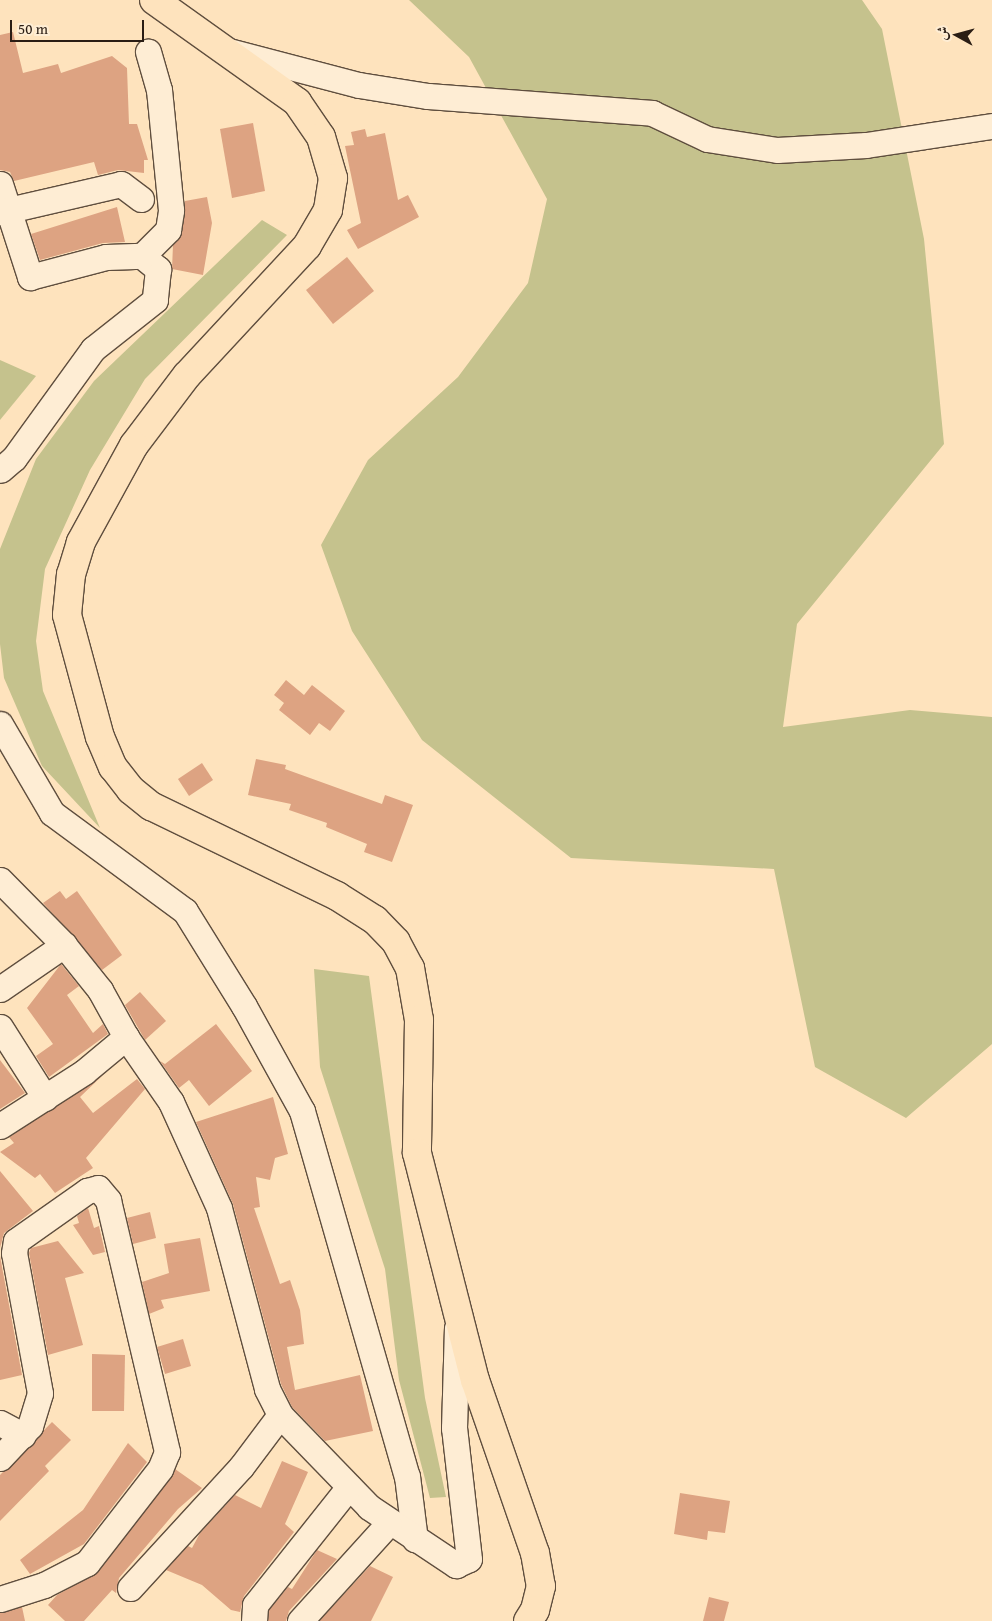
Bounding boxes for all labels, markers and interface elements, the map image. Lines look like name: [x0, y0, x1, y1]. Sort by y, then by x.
scale bar: [12, 10, 146, 42]
north arrow: [932, 10, 982, 60]
text: 50 m: [18, 18, 48, 39]
text: ش: [931, 25, 953, 41]

